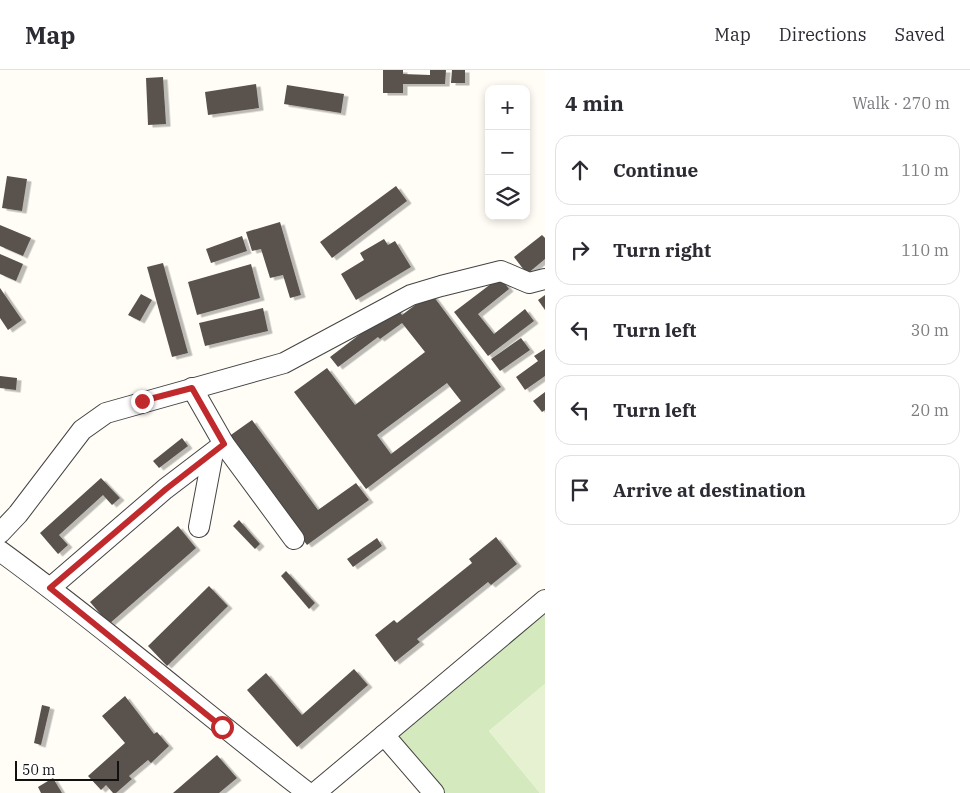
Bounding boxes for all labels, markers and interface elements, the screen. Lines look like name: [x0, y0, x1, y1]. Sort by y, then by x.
text: Map: [25, 19, 75, 51]
text: Map: [714, 23, 751, 46]
text: Directions: [779, 23, 867, 46]
text: Saved: [895, 23, 945, 46]
map controls: [485, 85, 530, 220]
button: +: [485, 85, 530, 130]
text: 4 min: [565, 89, 624, 117]
text: Walk · 270 m: [852, 93, 950, 113]
button: −: [485, 130, 530, 175]
icon: ahead: [566, 156, 594, 184]
text: Continue: [613, 158, 698, 182]
text: 110 m: [901, 160, 949, 180]
button: layers: [485, 175, 530, 220]
icon: right: [566, 236, 594, 264]
text: Turn right: [613, 238, 711, 262]
text: 110 m: [901, 240, 949, 260]
icon: left: [566, 316, 594, 344]
text: Turn left: [613, 318, 696, 342]
text: 30 m: [911, 320, 949, 340]
route end: [131, 390, 154, 413]
icon: left: [566, 396, 594, 424]
text: Turn left: [613, 398, 696, 422]
text: 20 m: [911, 400, 949, 420]
icon: arrive: [566, 476, 594, 504]
text: Arrive at destination: [613, 478, 806, 502]
route start: [211, 716, 234, 739]
scale bar: [15, 758, 119, 781]
text: 50 m: [22, 761, 55, 779]

